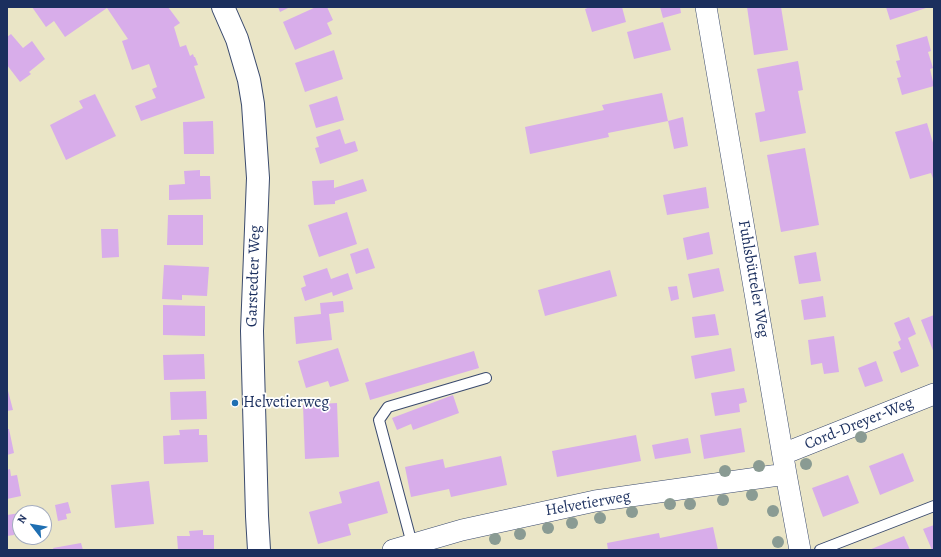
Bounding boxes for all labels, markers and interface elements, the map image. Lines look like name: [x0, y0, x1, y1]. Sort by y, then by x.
street label: Fuhlsbütteler Weg: [733, 219, 773, 339]
street label: Garstedter Weg: [243, 225, 265, 327]
place label: Helvetierweg: [243, 393, 329, 413]
street label: Cord-Dreyer-Weg: [802, 393, 916, 455]
marker: Helvetierweg: [230, 398, 240, 408]
street label: Helvetierweg: [544, 487, 632, 521]
north arrow: [12, 505, 52, 545]
text: N: [14, 512, 31, 526]

